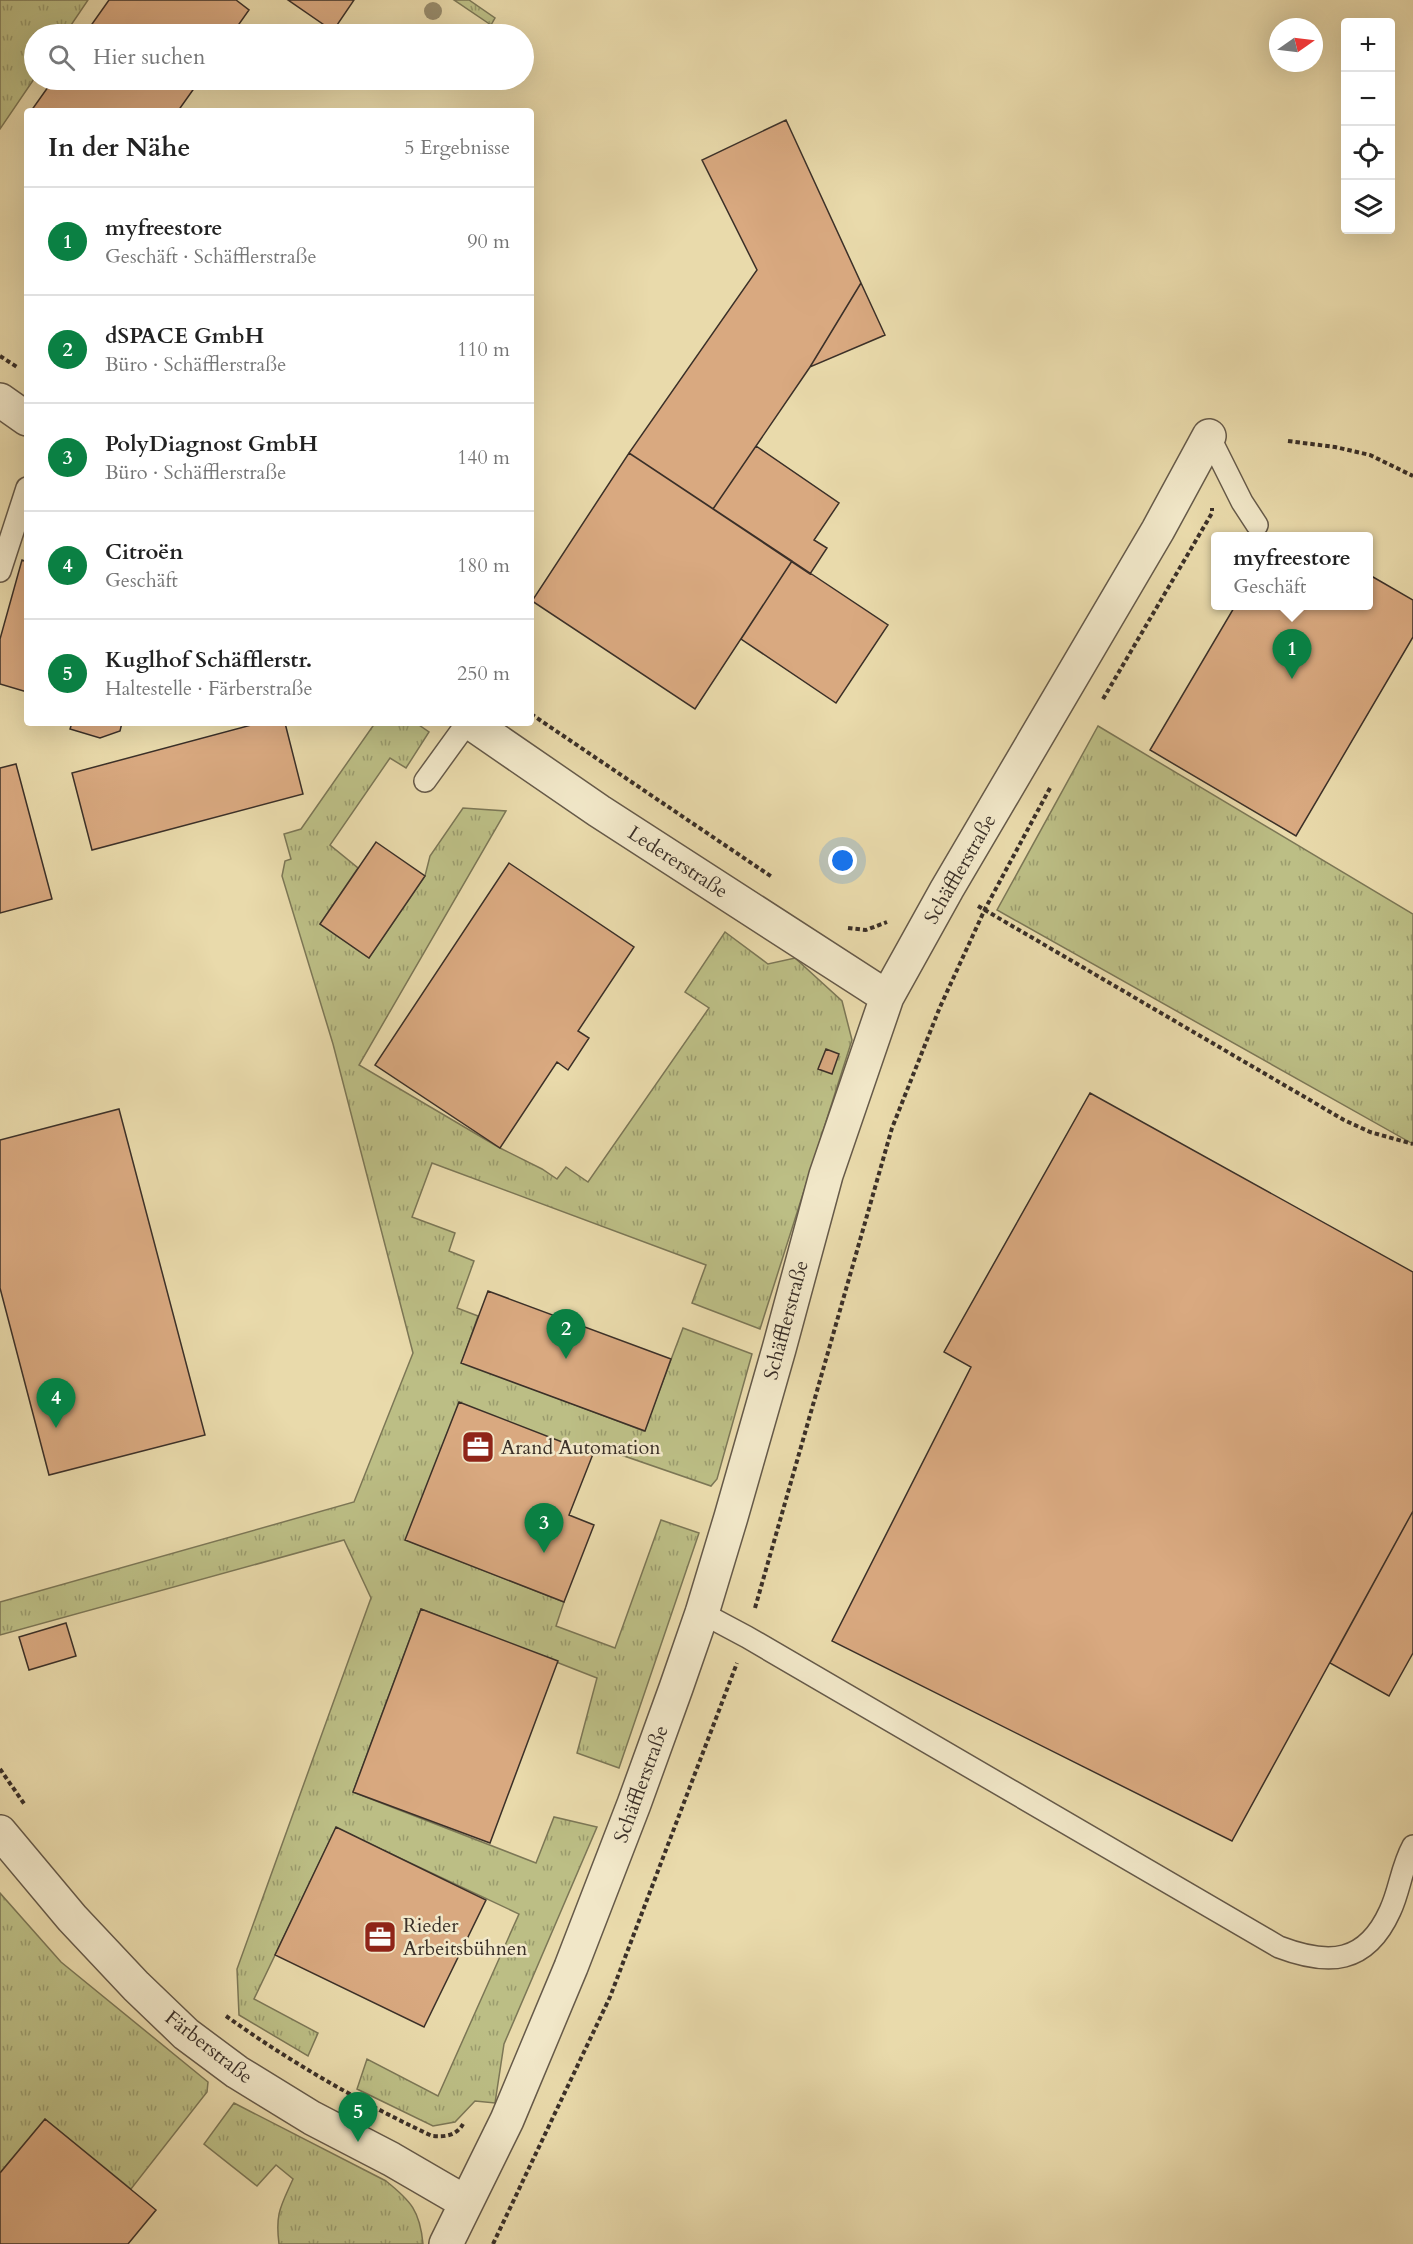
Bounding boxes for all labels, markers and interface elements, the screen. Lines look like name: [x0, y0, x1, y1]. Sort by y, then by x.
north arrow: [1269, 18, 1323, 72]
map controls: [1341, 18, 1395, 234]
button: +: [1341, 18, 1395, 72]
search box: [24, 24, 534, 90]
icon: search: [45, 41, 78, 74]
text: Hier suchen: [93, 42, 206, 72]
button: −: [1341, 72, 1395, 126]
button: locate: [1341, 126, 1395, 180]
text: In der Nähe: [48, 130, 190, 165]
text: 5 Ergebnisse: [404, 134, 510, 161]
button: layers: [1341, 180, 1395, 234]
text: myfreestore: [105, 213, 222, 243]
text: 1: [62, 228, 73, 255]
text: 90 m: [467, 228, 510, 255]
text: Geschäft · Schäfflerstraße: [105, 243, 317, 270]
text: dSPACE GmbH: [105, 321, 264, 351]
text: 2: [62, 336, 73, 363]
text: 110 m: [457, 336, 510, 363]
text: Büro · Schäfflerstraße: [105, 351, 286, 378]
text: PolyDiagnost GmbH: [105, 429, 318, 459]
text: 3: [62, 444, 73, 471]
text: 140 m: [457, 444, 510, 471]
text: Büro · Schäfflerstraße: [105, 459, 286, 486]
popup: [1211, 532, 1373, 610]
text: Citroën: [105, 537, 183, 567]
text: myfreestore: [1233, 543, 1351, 573]
text: 4: [62, 552, 73, 579]
text: 180 m: [457, 552, 510, 579]
text: Geschäft: [105, 567, 178, 594]
text: Geschäft: [1233, 573, 1306, 600]
pin: 1: [1272, 630, 1312, 679]
text: Kuglhof Schäfflerstr.: [105, 645, 312, 675]
text: 5: [62, 660, 73, 687]
text: 250 m: [457, 660, 510, 687]
text: Haltestelle · Färberstraße: [105, 675, 313, 702]
street label: Schäfflerstraße: [918, 809, 1002, 929]
street label: Ledererstraße: [623, 819, 733, 905]
your location: [828, 846, 857, 875]
street label: Schäfflerstraße: [757, 1257, 815, 1383]
pin: 2: [546, 1310, 586, 1359]
pin: 4: [36, 1378, 76, 1428]
office icon: Arand Automation: [460, 1429, 496, 1465]
place label: Arand Automation: [501, 1434, 661, 1461]
pin: 3: [524, 1504, 564, 1553]
street label: Schäfflerstraße: [607, 1722, 675, 1846]
place label: Rieder Arbeitsbühnen: [403, 1912, 528, 1962]
office icon: Rieder Arbeitsbühnen: [362, 1919, 398, 1955]
street label: Färberstraße: [159, 2004, 259, 2090]
pin: 5: [338, 2092, 378, 2142]

